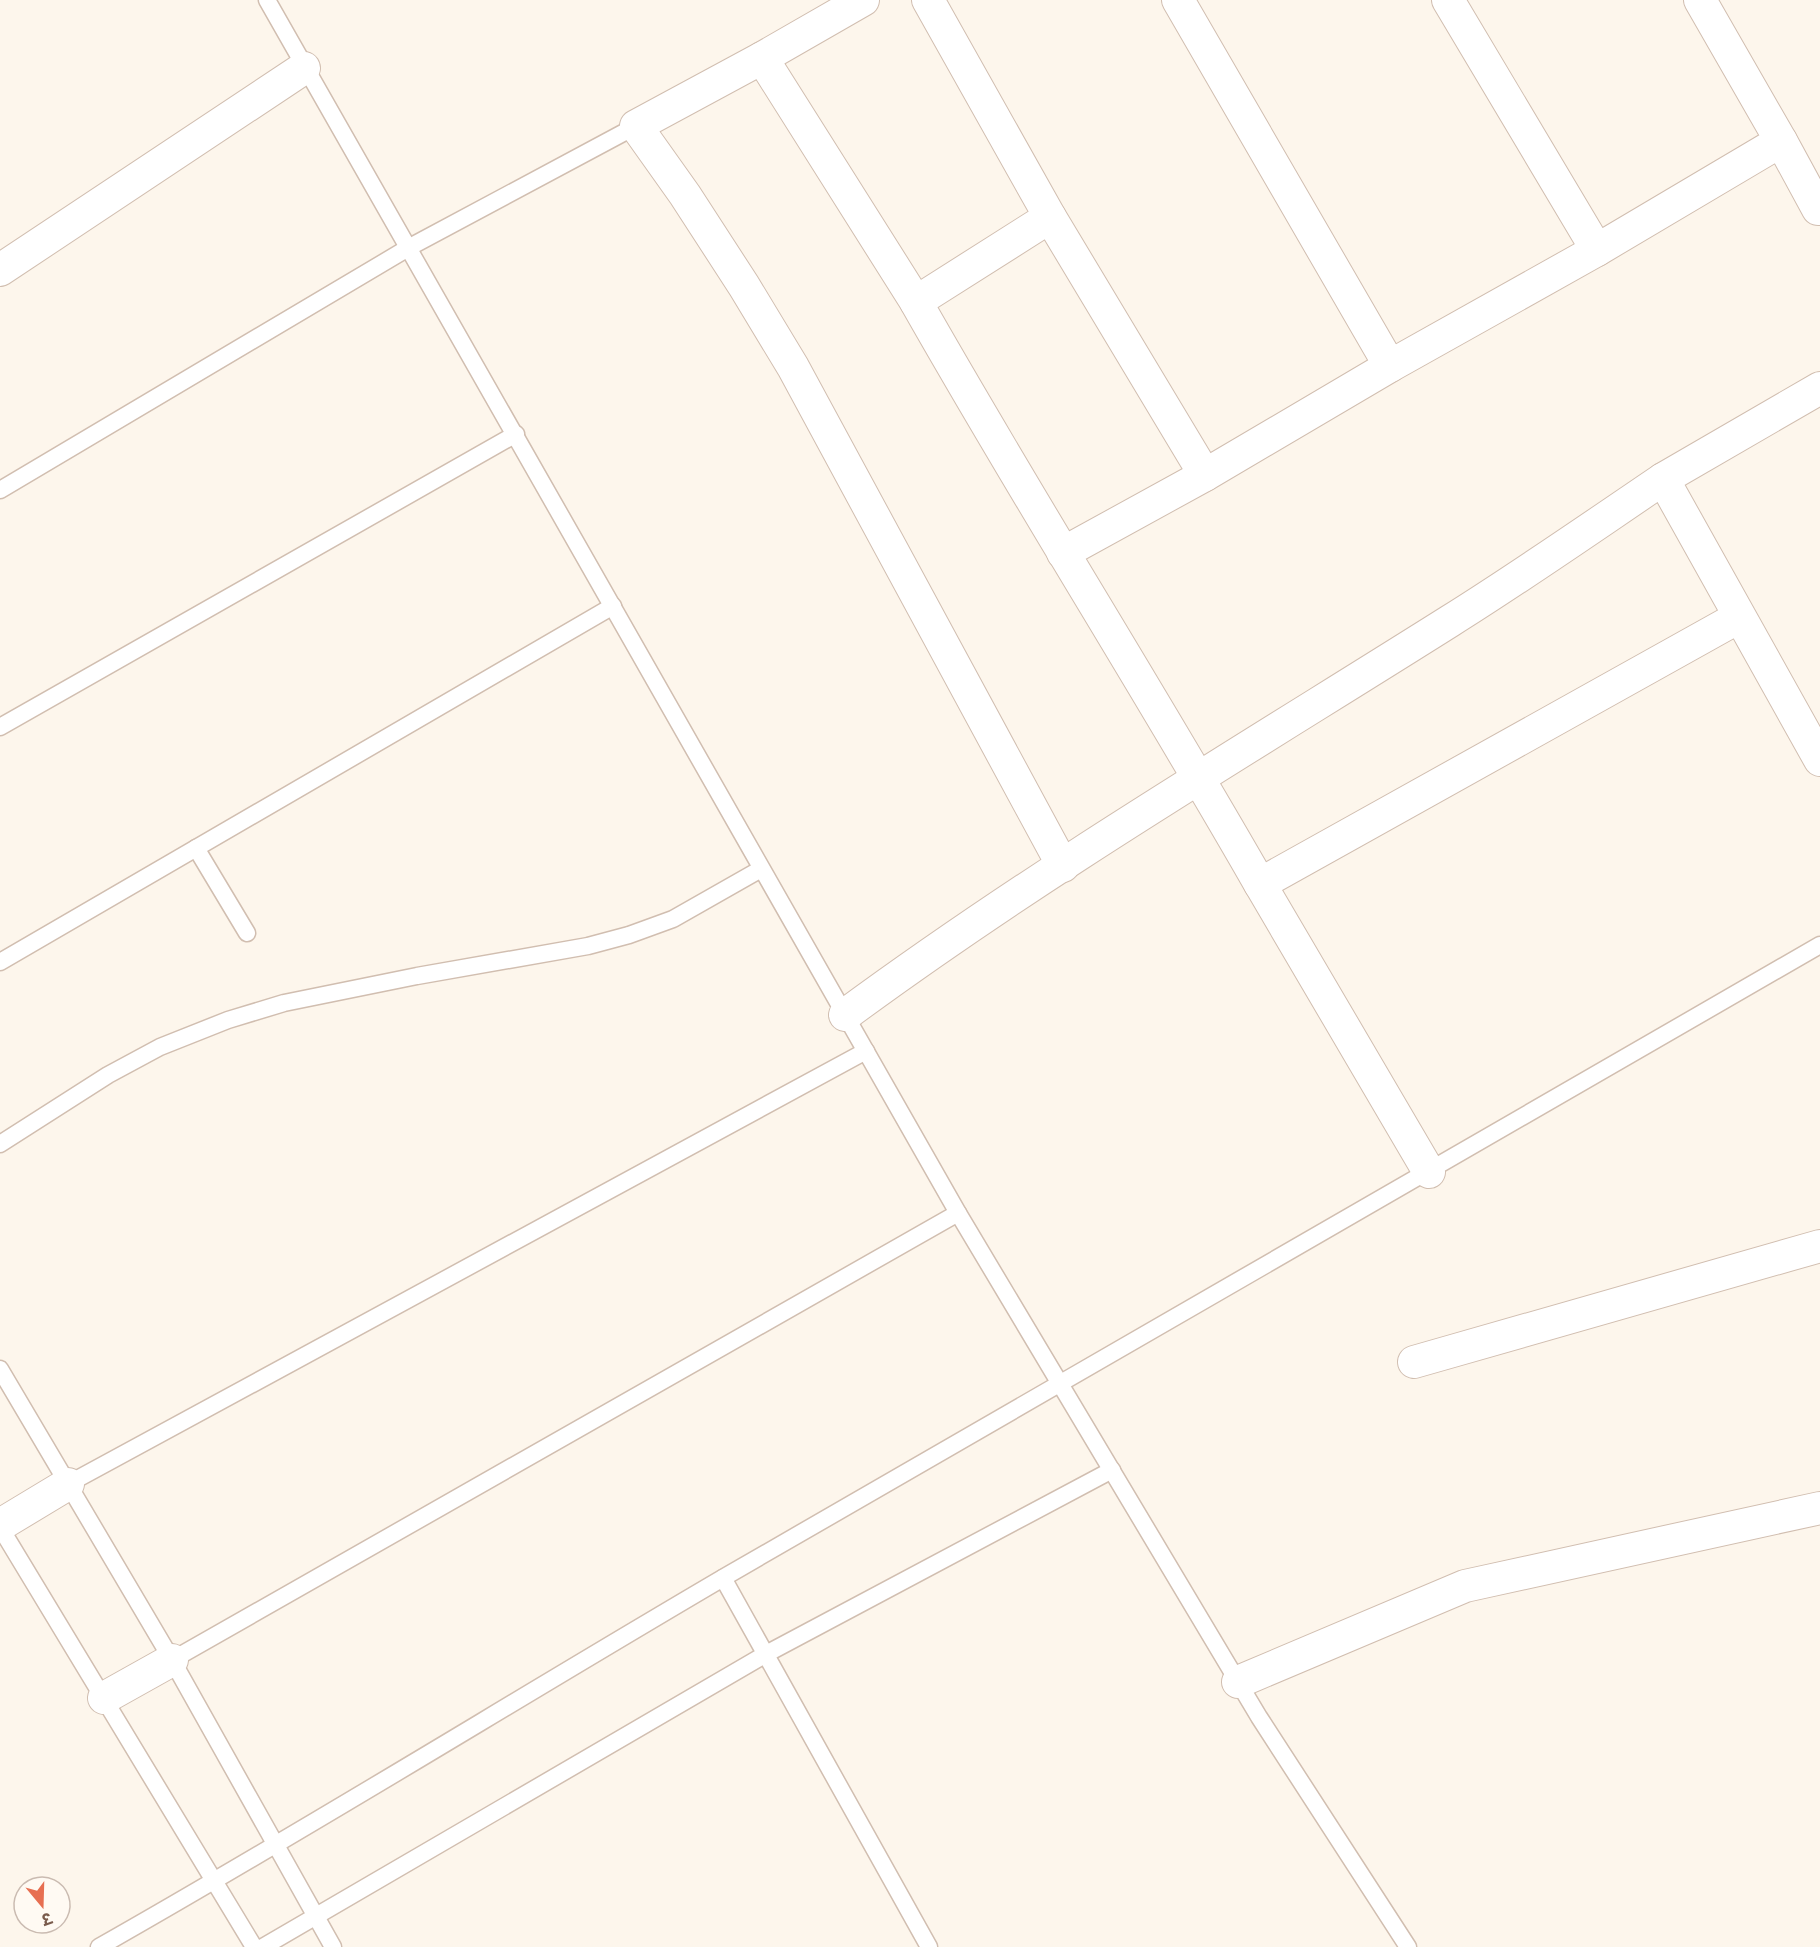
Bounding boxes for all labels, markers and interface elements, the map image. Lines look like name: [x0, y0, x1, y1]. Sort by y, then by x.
north arrow: [12, 1875, 72, 1935]
text: उ: [38, 1906, 56, 1931]

